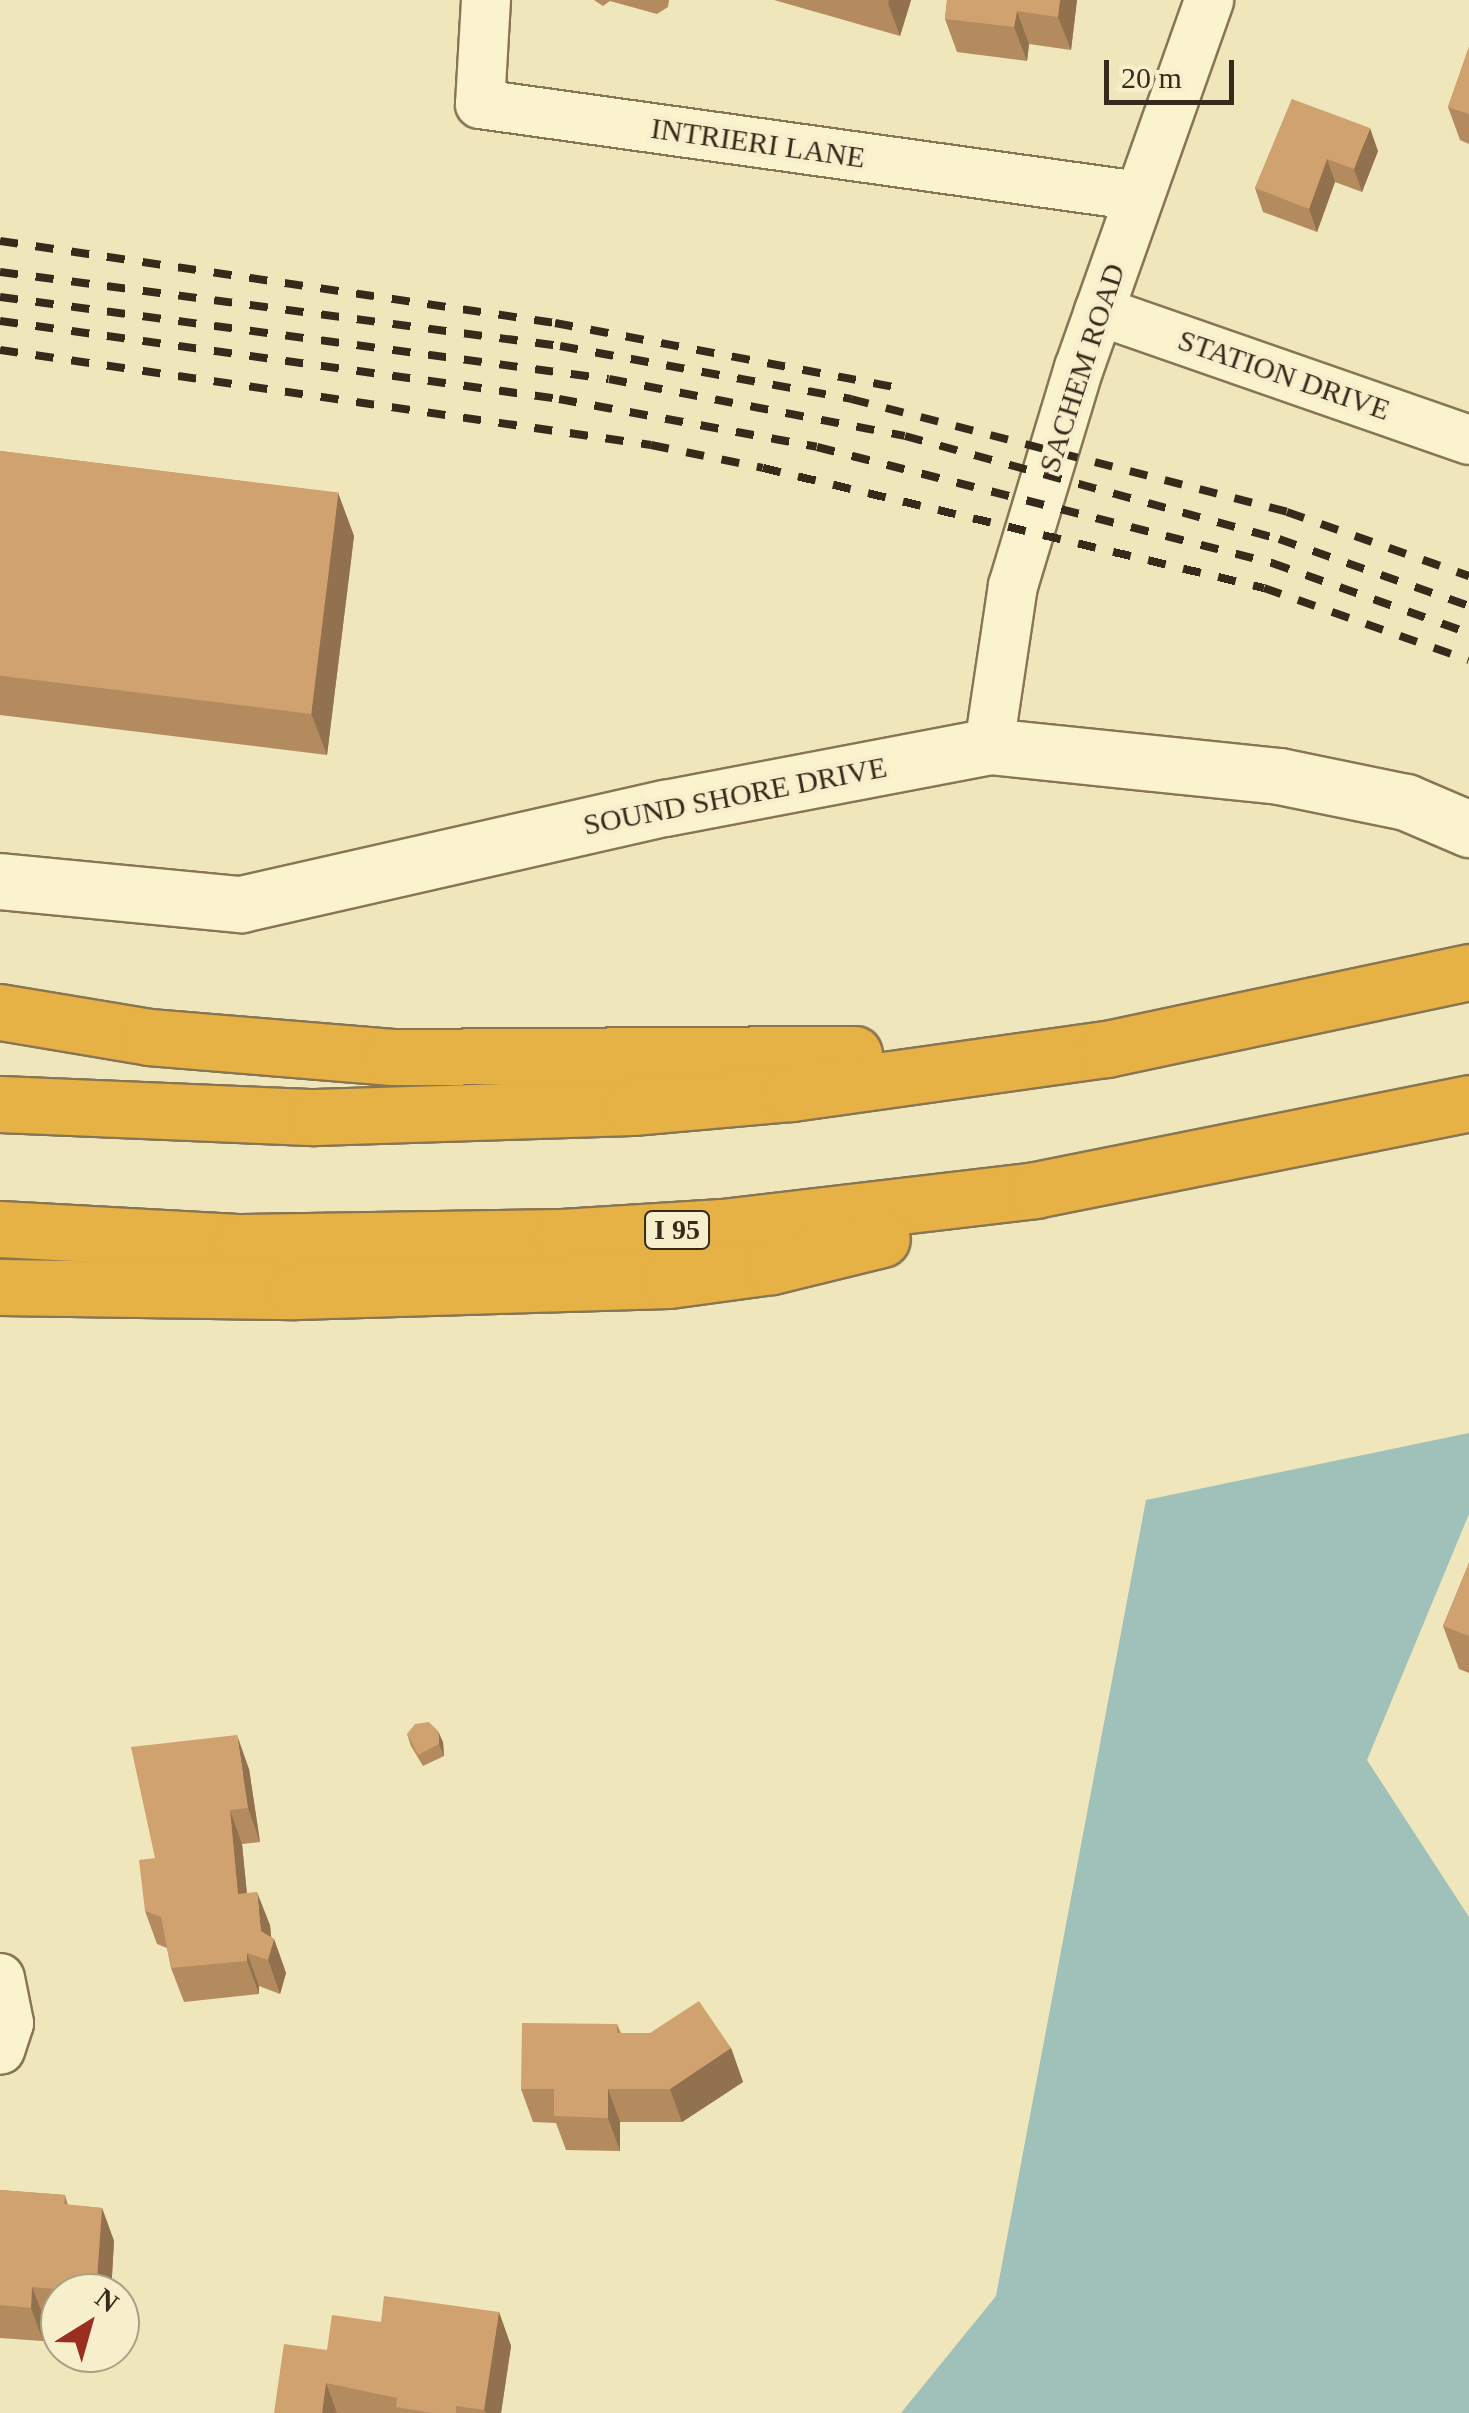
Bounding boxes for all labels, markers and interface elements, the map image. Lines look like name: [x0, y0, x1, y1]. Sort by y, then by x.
scale bar: [1109, 40, 1239, 102]
text: 20 m: [1121, 61, 1182, 94]
street label: INTRIERI LANE: [649, 110, 867, 176]
street label: SACHEM ROAD: [1031, 259, 1133, 477]
street label: STATION DRIVE: [1173, 322, 1395, 428]
street label: SOUND SHORE DRIVE: [580, 749, 890, 843]
road number: I 95: [642, 1207, 712, 1253]
north arrow: [40, 2273, 140, 2373]
text: N: [90, 2282, 125, 2319]

